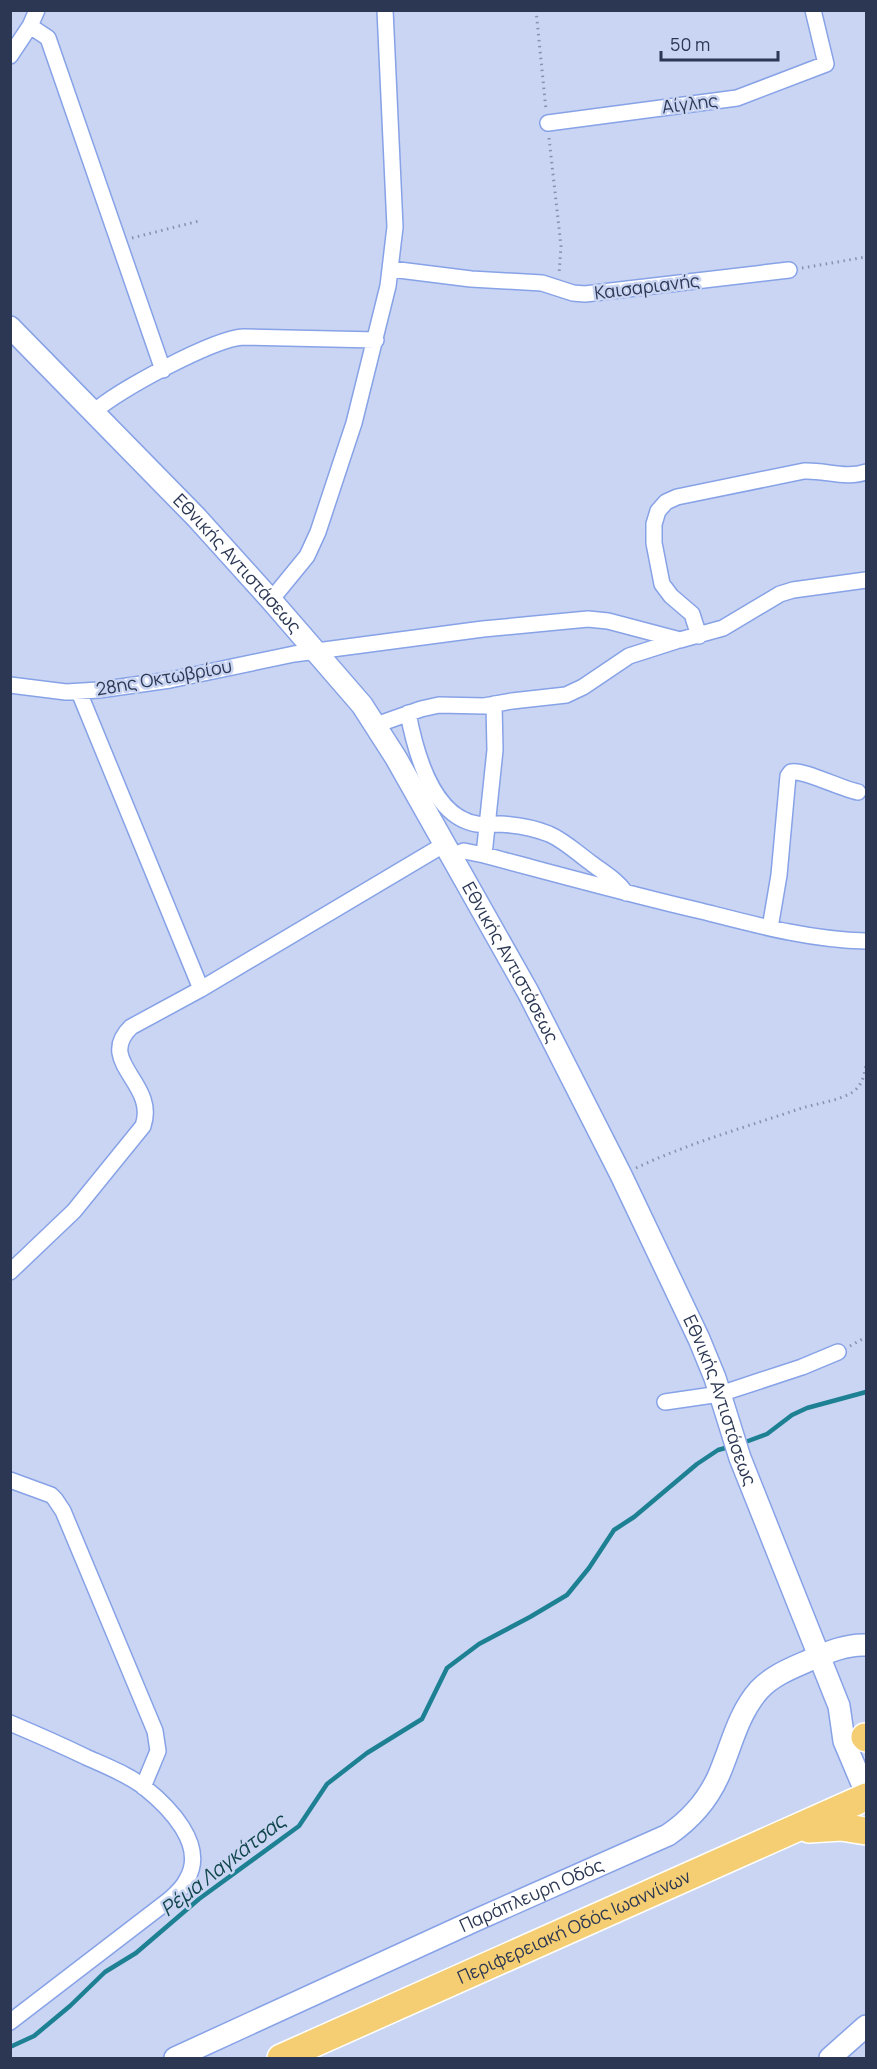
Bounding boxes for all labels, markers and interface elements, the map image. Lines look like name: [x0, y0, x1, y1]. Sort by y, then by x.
scale bar: [661, 24, 778, 62]
text: 50 m: [670, 32, 710, 56]
street label: Αίγλης: [661, 88, 719, 118]
street label: Καισαριανής: [593, 268, 701, 304]
street label: Εθνικής Αντιστάσεως: [169, 488, 307, 638]
street label: 28ης Οκτωβρίου: [94, 653, 234, 701]
street label: Εθνικής Αντιστάσεως: [457, 877, 565, 1047]
street label: Εθνικής Αντιστάσεως: [678, 1311, 763, 1489]
water label: Ρέμα Λαγκάτσας: [154, 1806, 292, 1922]
street label: Παράπλευρη Οδός: [455, 1852, 607, 1937]
street label: Περιφερειακή Οδός Ιωαννίνων: [453, 1864, 694, 1989]

